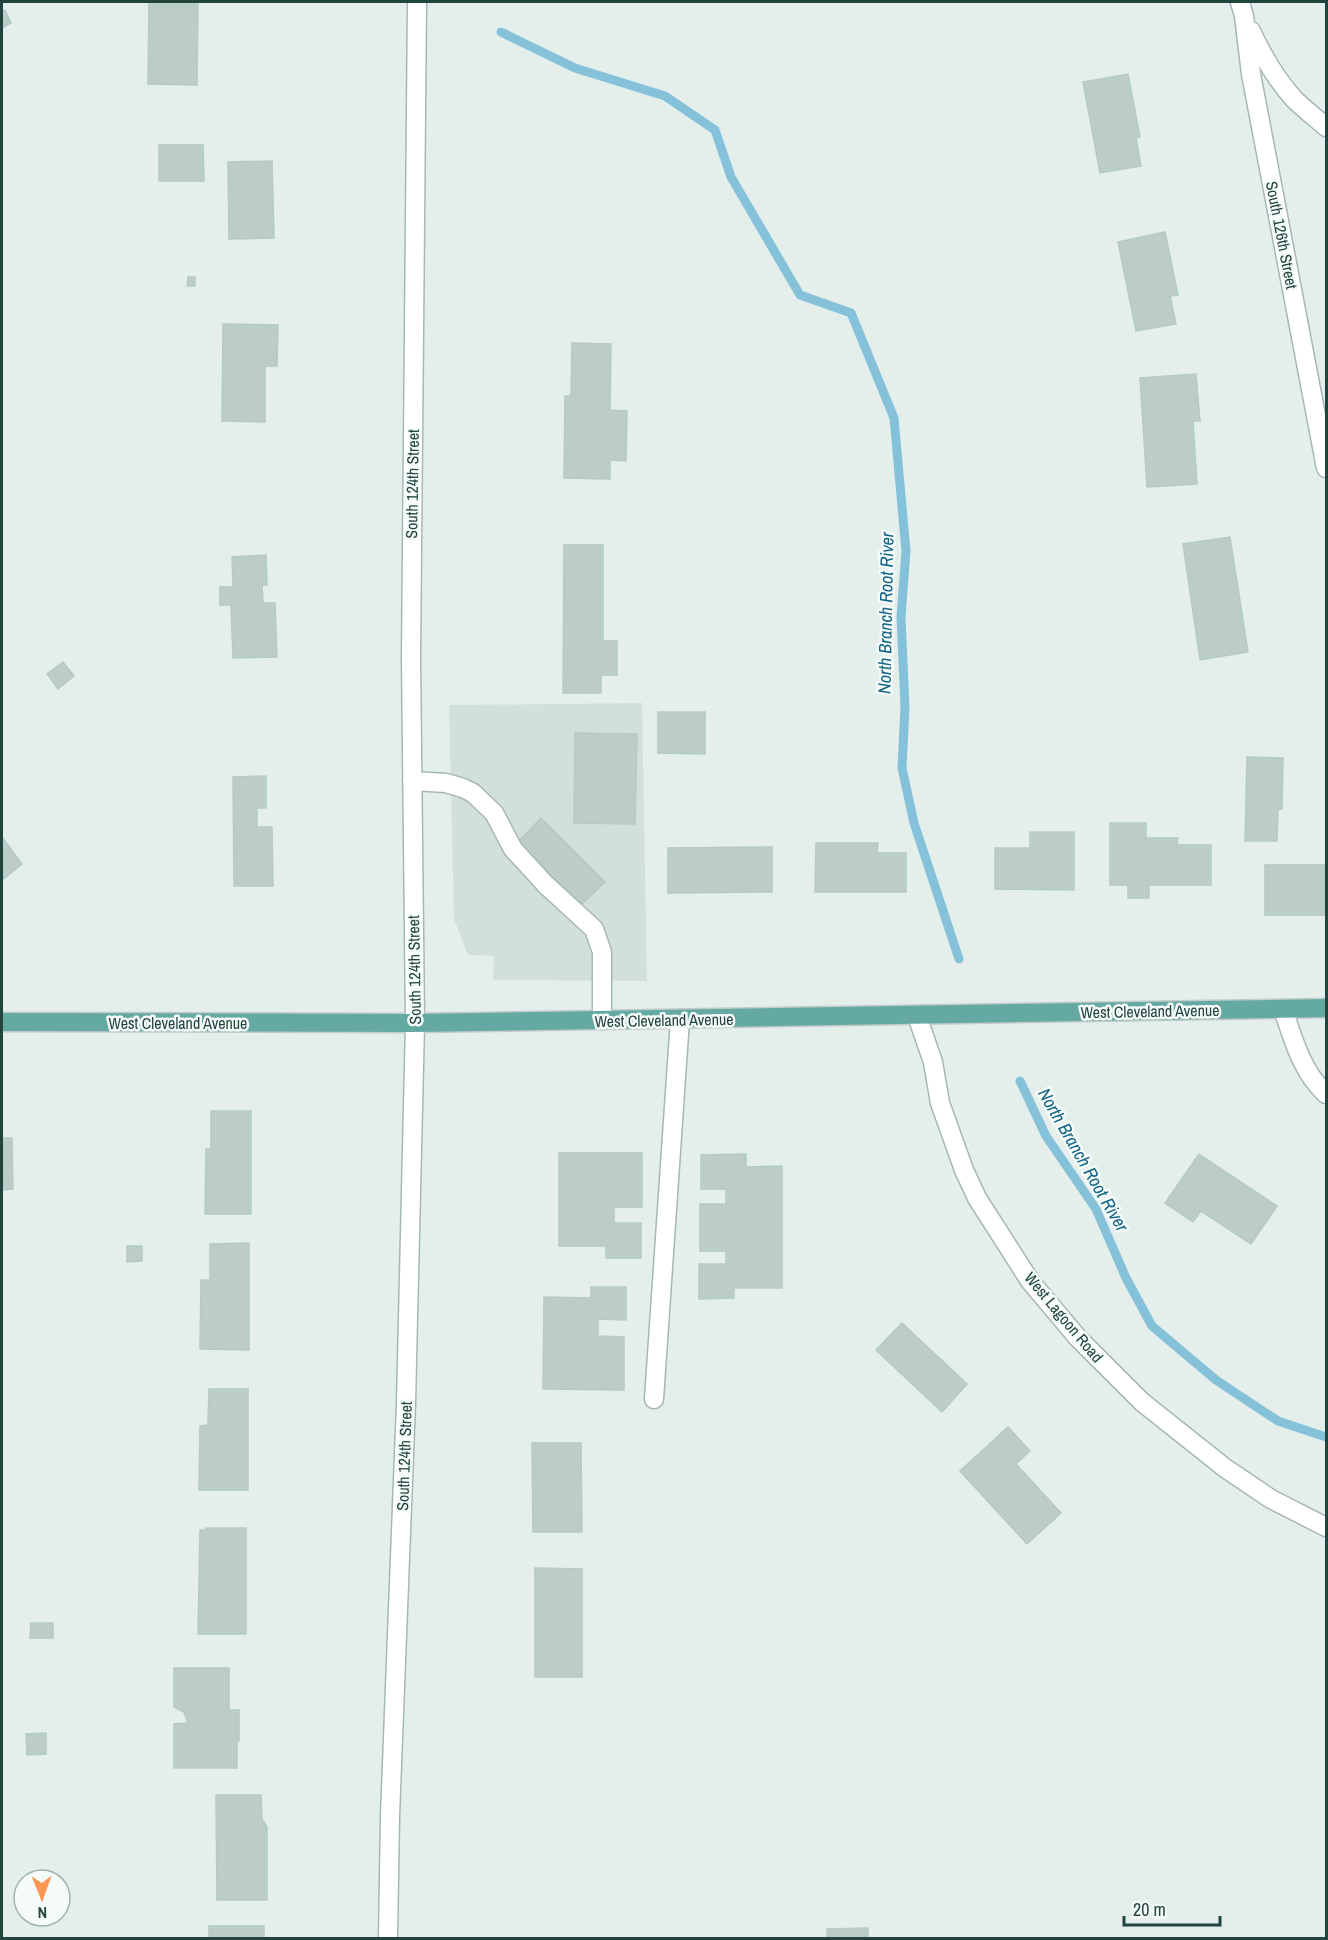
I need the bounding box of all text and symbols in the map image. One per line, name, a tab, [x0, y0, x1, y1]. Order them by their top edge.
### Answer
street label: South 126th Street	[1261, 179, 1303, 291]
street label: South 124th Street	[400, 429, 424, 539]
water label: North Branch Root River	[872, 531, 899, 694]
street label: South 124th Street	[402, 915, 426, 1025]
street label: West Cleveland Avenue	[1080, 999, 1220, 1023]
street label: West Cleveland Avenue	[594, 1008, 734, 1032]
street label: West Cleveland Avenue	[109, 1012, 247, 1034]
water label: North Branch Root River	[1032, 1084, 1135, 1237]
street label: West Lagoon Road	[1020, 1267, 1108, 1367]
street label: South 124th Street	[391, 1401, 417, 1511]
north arrow	[12, 1868, 72, 1928]
scale bar	[1124, 1889, 1220, 1927]
text: 20 m	[1133, 1897, 1166, 1922]
text: N	[37, 1902, 47, 1924]

